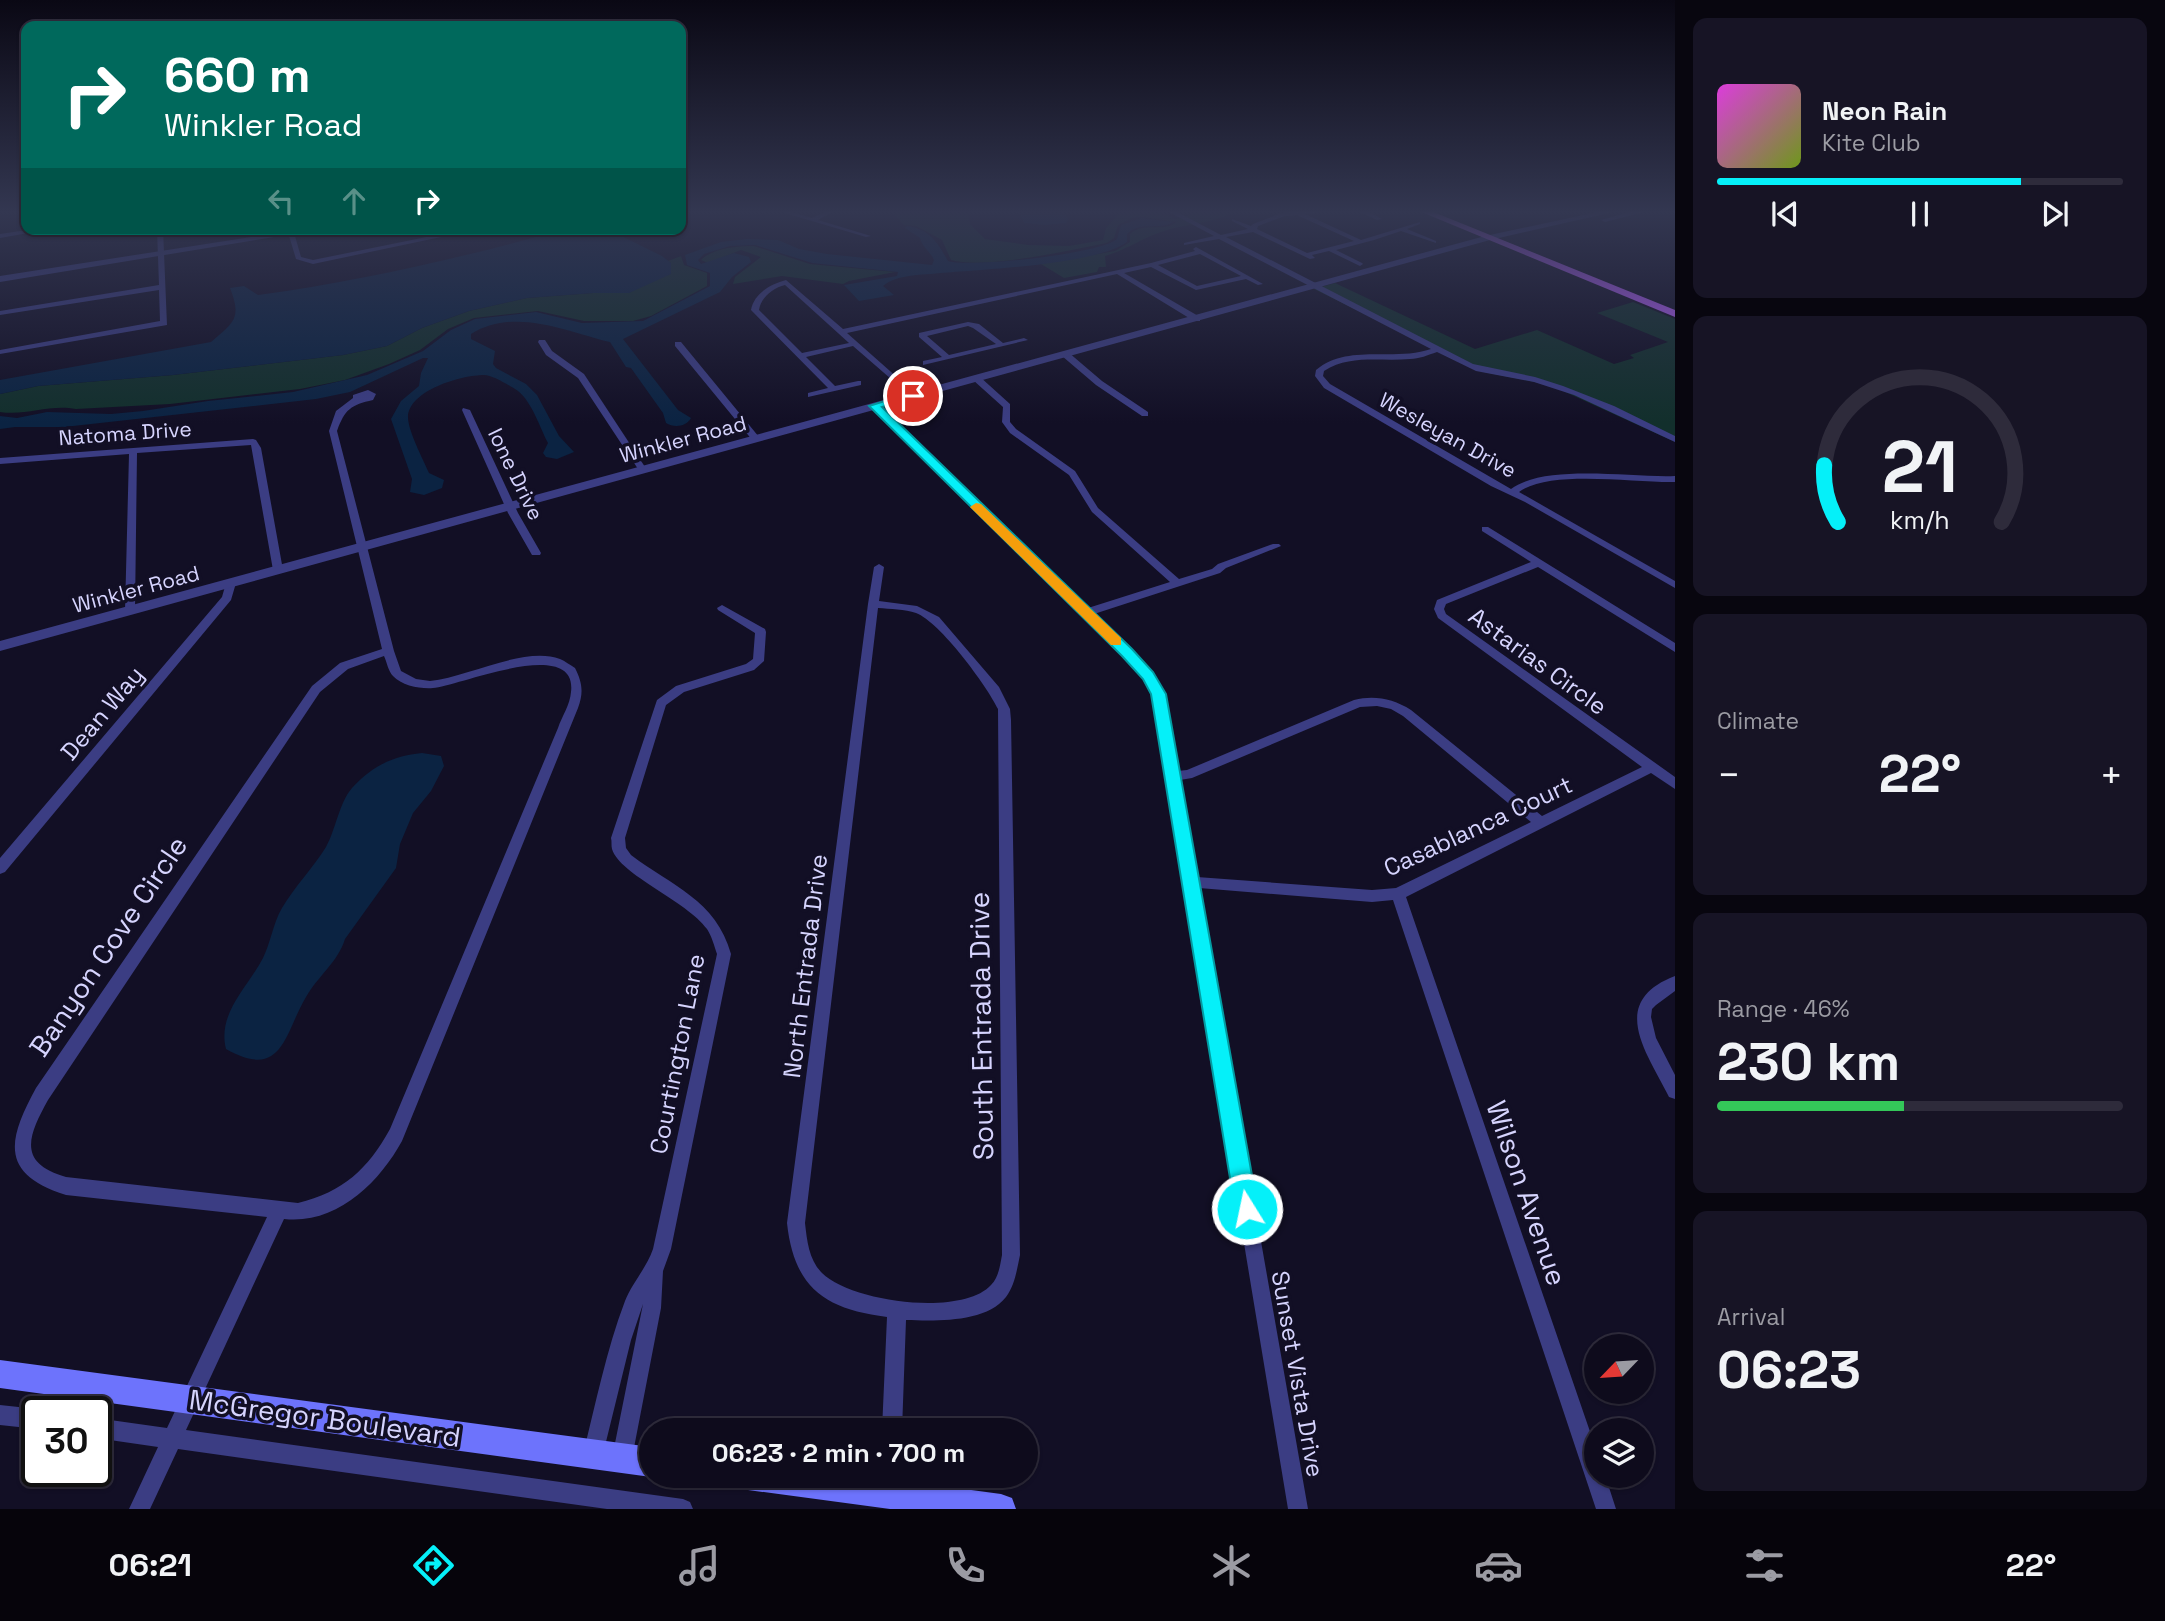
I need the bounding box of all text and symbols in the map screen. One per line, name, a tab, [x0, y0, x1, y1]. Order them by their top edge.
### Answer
text: 660 m	[164, 44, 311, 106]
icon: right	[49, 49, 140, 140]
text: Neon Rain	[1822, 94, 1947, 128]
text: Winkler Road	[164, 105, 362, 145]
text: Kite Club	[1822, 128, 1921, 158]
icon: left	[262, 182, 300, 220]
icon: ahead	[335, 182, 373, 220]
icon: right	[408, 182, 446, 220]
icon: previous	[1766, 195, 1804, 233]
icon: pause	[1901, 195, 1939, 233]
icon: next	[2036, 195, 2074, 233]
pin	[883, 366, 943, 426]
icon: arrive	[894, 377, 932, 415]
street label: Wesleyan Drive	[1375, 386, 1521, 484]
street label: Winkler Road	[617, 409, 749, 469]
street label: Natoma Drive	[57, 415, 193, 451]
text: 21	[1882, 421, 1958, 514]
street label: Ione Drive	[482, 424, 550, 524]
text: km/h	[1890, 504, 1950, 536]
street label: Winkler Road	[70, 559, 202, 619]
street label: Astarias Circle	[1463, 600, 1613, 722]
street label: Dean Way	[54, 660, 150, 766]
text: Climate	[1717, 706, 1799, 736]
text: 22°	[1879, 741, 1961, 807]
text: −	[1717, 751, 1741, 799]
text: +	[2099, 751, 2123, 799]
street label: Casablanca Court	[1379, 769, 1577, 883]
street label: Banyon Cove Circle	[21, 829, 195, 1063]
street label: North Entrada Drive	[776, 852, 834, 1080]
street label: South Entrada Drive	[961, 891, 1001, 1161]
street label: Courtington Lane	[642, 951, 712, 1157]
text: Range · 46%	[1717, 994, 1850, 1024]
text: 230 km	[1717, 1029, 1900, 1095]
street label: Wilson Avenue	[1479, 1096, 1575, 1290]
position arrow	[1210, 1172, 1284, 1246]
street label: Sunset Vista Drive	[1265, 1268, 1331, 1480]
text: Arrival	[1717, 1302, 1785, 1332]
north arrow	[1584, 1334, 1654, 1404]
map controls	[1584, 1334, 1654, 1488]
text: 06:23	[1717, 1337, 1861, 1403]
street label: McGregor Boulevard	[187, 1381, 463, 1455]
speed limit sign: 30	[21, 1396, 112, 1487]
button: layers	[1584, 1418, 1654, 1488]
text: 06:23 · 2 min · 700 m	[712, 1436, 965, 1470]
icon: directions	[409, 1541, 458, 1590]
icon: music	[675, 1541, 724, 1590]
icon: phone	[941, 1541, 990, 1590]
icon: climate	[1207, 1541, 1256, 1590]
icon: car	[1474, 1541, 1523, 1590]
icon: filters	[1740, 1541, 1789, 1590]
text: 06:21	[109, 1545, 192, 1585]
text: 22°	[2006, 1545, 2056, 1585]

